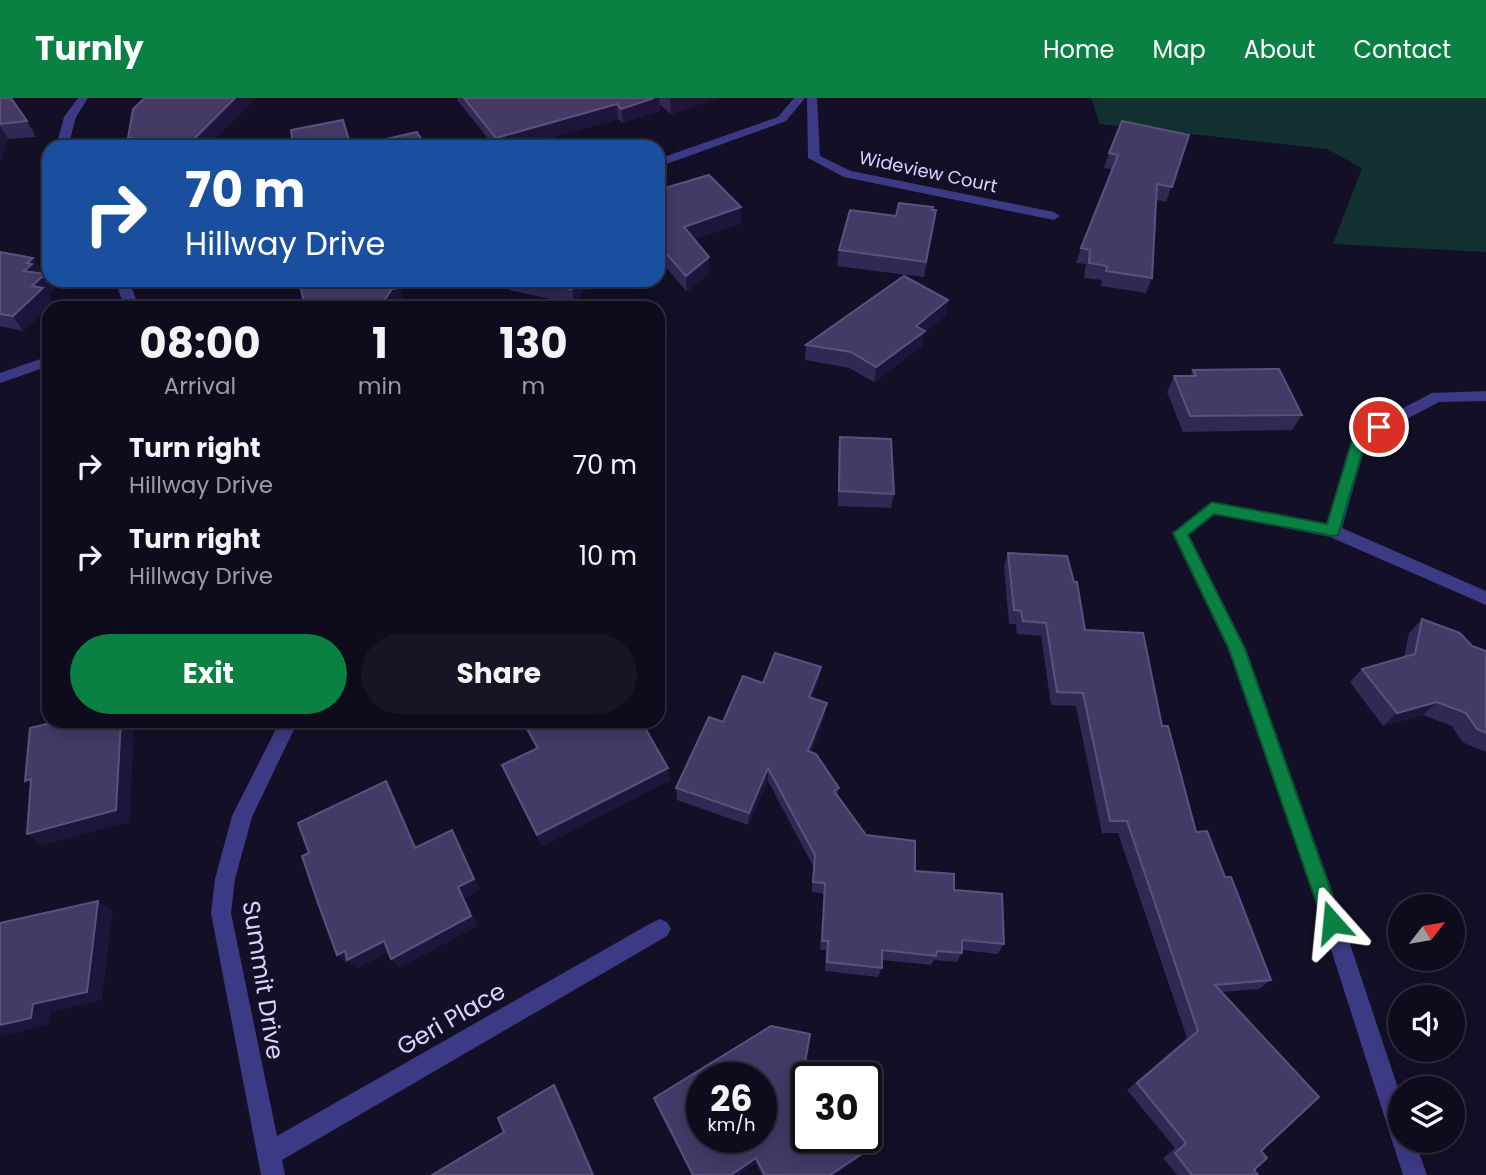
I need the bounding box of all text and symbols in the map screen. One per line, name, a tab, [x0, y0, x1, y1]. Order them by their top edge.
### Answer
text: Turnly	[35, 25, 144, 72]
text: Home	[1043, 33, 1115, 66]
text: Map	[1153, 33, 1206, 66]
text: About	[1244, 33, 1315, 66]
text: Contact	[1353, 33, 1451, 66]
street label: Wideview Court	[857, 145, 1000, 198]
text: 70 m	[185, 156, 305, 224]
icon: right	[70, 168, 161, 259]
text: Hillway Drive	[185, 221, 385, 266]
text: 08:00	[139, 314, 261, 373]
text: 1	[372, 314, 388, 373]
text: 130	[499, 314, 568, 373]
text: Arrival	[164, 370, 236, 402]
text: min	[358, 370, 402, 402]
text: m	[522, 370, 545, 402]
pin	[1349, 397, 1409, 457]
icon: arrive	[1360, 408, 1398, 446]
text: Turn right	[129, 430, 261, 466]
icon: right	[70, 447, 108, 485]
text: 70 m	[573, 447, 637, 483]
text: Hillway Drive	[129, 469, 273, 501]
text: Turn right	[129, 521, 261, 557]
icon: right	[70, 538, 108, 576]
text: 10 m	[579, 538, 637, 574]
text: Hillway Drive	[129, 560, 273, 592]
button: Exit	[70, 634, 347, 714]
button: Share	[361, 634, 637, 714]
position arrow	[1295, 885, 1369, 959]
north arrow	[1388, 894, 1465, 971]
map controls	[1388, 894, 1465, 1153]
street label: Summit Drive	[235, 898, 292, 1062]
street label: Geri Place	[390, 974, 511, 1063]
button: sound	[1388, 985, 1465, 1062]
speed limit sign: 30	[791, 1062, 882, 1153]
text: 26	[710, 1074, 753, 1123]
button: layers	[1388, 1076, 1465, 1153]
text: km/h	[708, 1112, 755, 1137]

